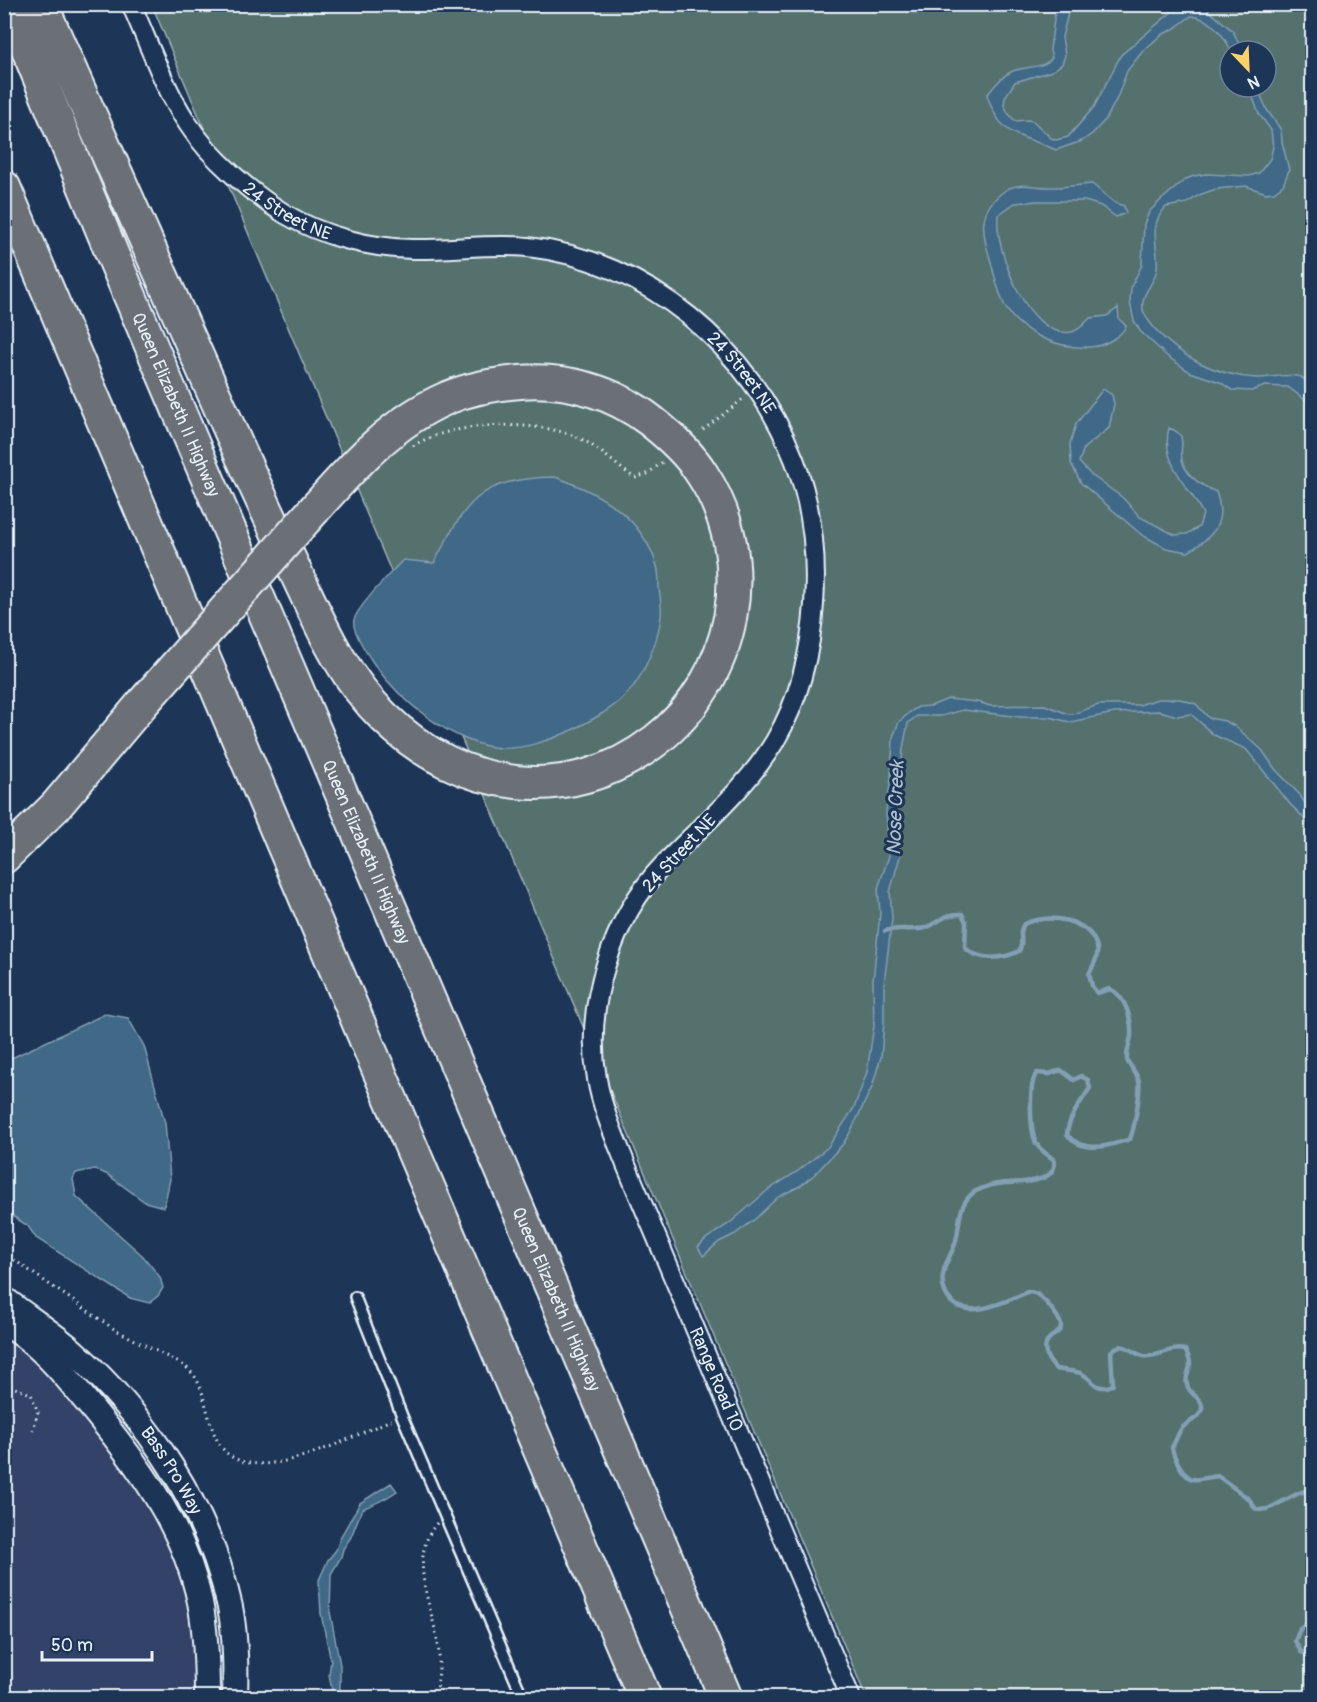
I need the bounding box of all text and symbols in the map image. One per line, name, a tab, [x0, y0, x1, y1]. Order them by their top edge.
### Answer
north arrow	[1218, 39, 1278, 99]
text: N	[1244, 71, 1262, 93]
street label: 24 Street NE	[238, 177, 334, 246]
street label: Queen Elizabeth II Highway	[126, 309, 225, 501]
street label: 24 Street NE	[702, 327, 781, 418]
street label: Queen Elizabeth II Highway	[316, 756, 415, 948]
water label: Nose Creek	[881, 759, 910, 856]
street label: 24 Street NE	[637, 809, 721, 897]
street label: Queen Elizabeth II Highway	[507, 1204, 605, 1395]
street label: Range Road 10	[684, 1324, 748, 1435]
street label: Bass Pro Way	[135, 1422, 207, 1519]
scale bar	[42, 1624, 152, 1662]
text: 50 m	[51, 1634, 93, 1657]

